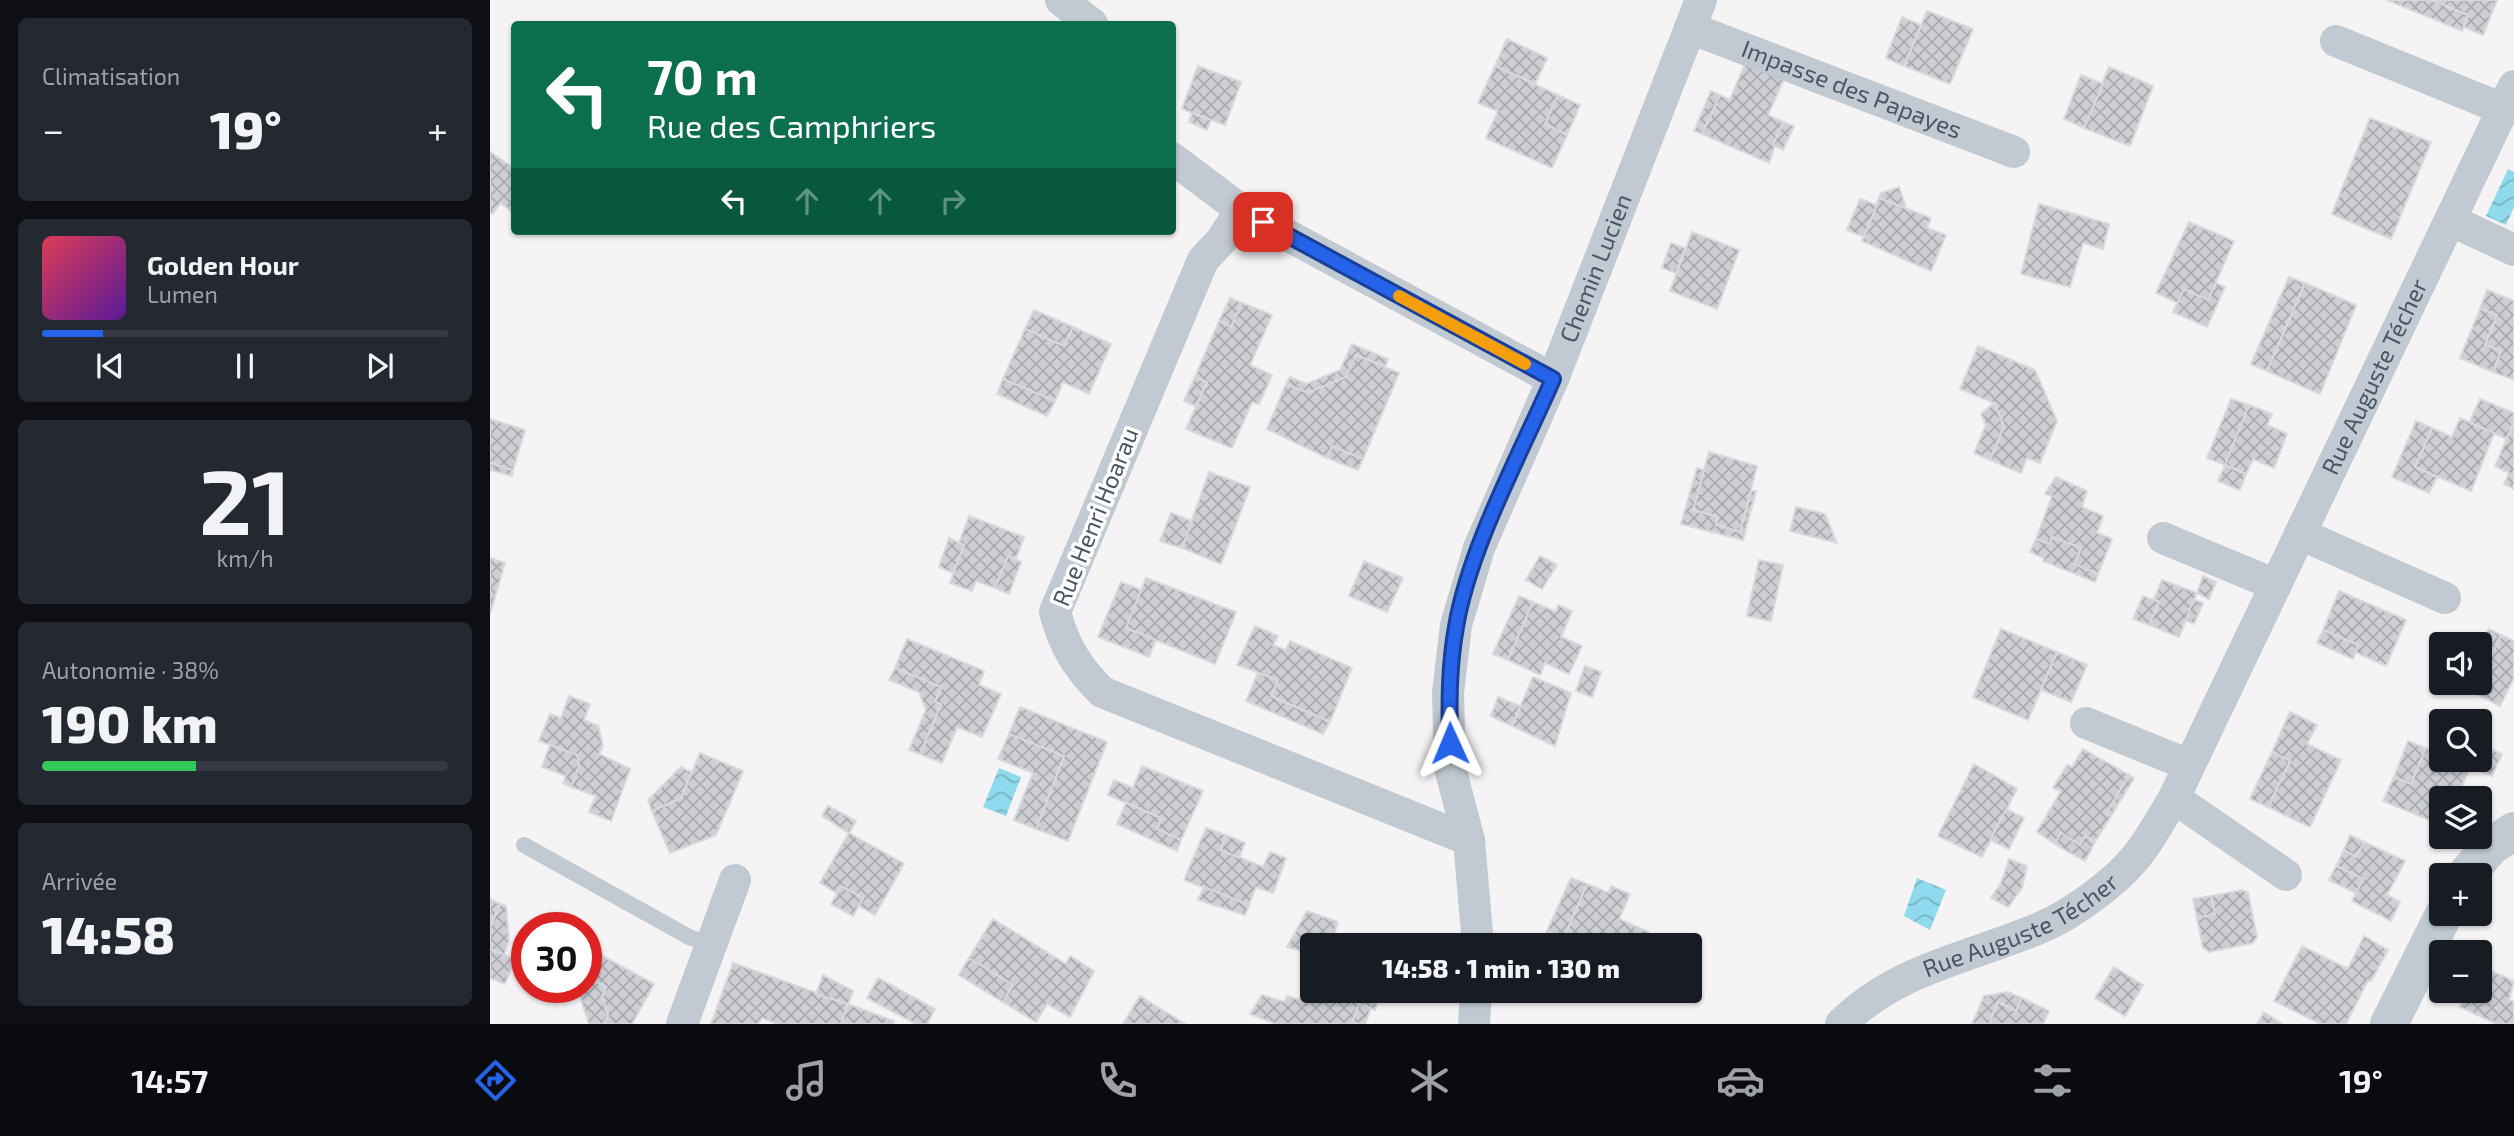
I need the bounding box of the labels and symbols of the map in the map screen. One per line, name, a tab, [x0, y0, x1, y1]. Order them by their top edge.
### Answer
street label: Impasse des Papayes	[1738, 33, 1966, 144]
street label: Chemin Lucien	[1553, 189, 1637, 346]
pin	[1233, 192, 1293, 252]
street label: Rue Auguste Técher	[2315, 273, 2433, 479]
street label: Rue Henri Hoarau	[1046, 423, 1144, 610]
position arrow	[1413, 706, 1487, 780]
street label: Rue Auguste Técher	[1918, 866, 2124, 983]
speed limit sign: 30	[511, 912, 602, 1003]

